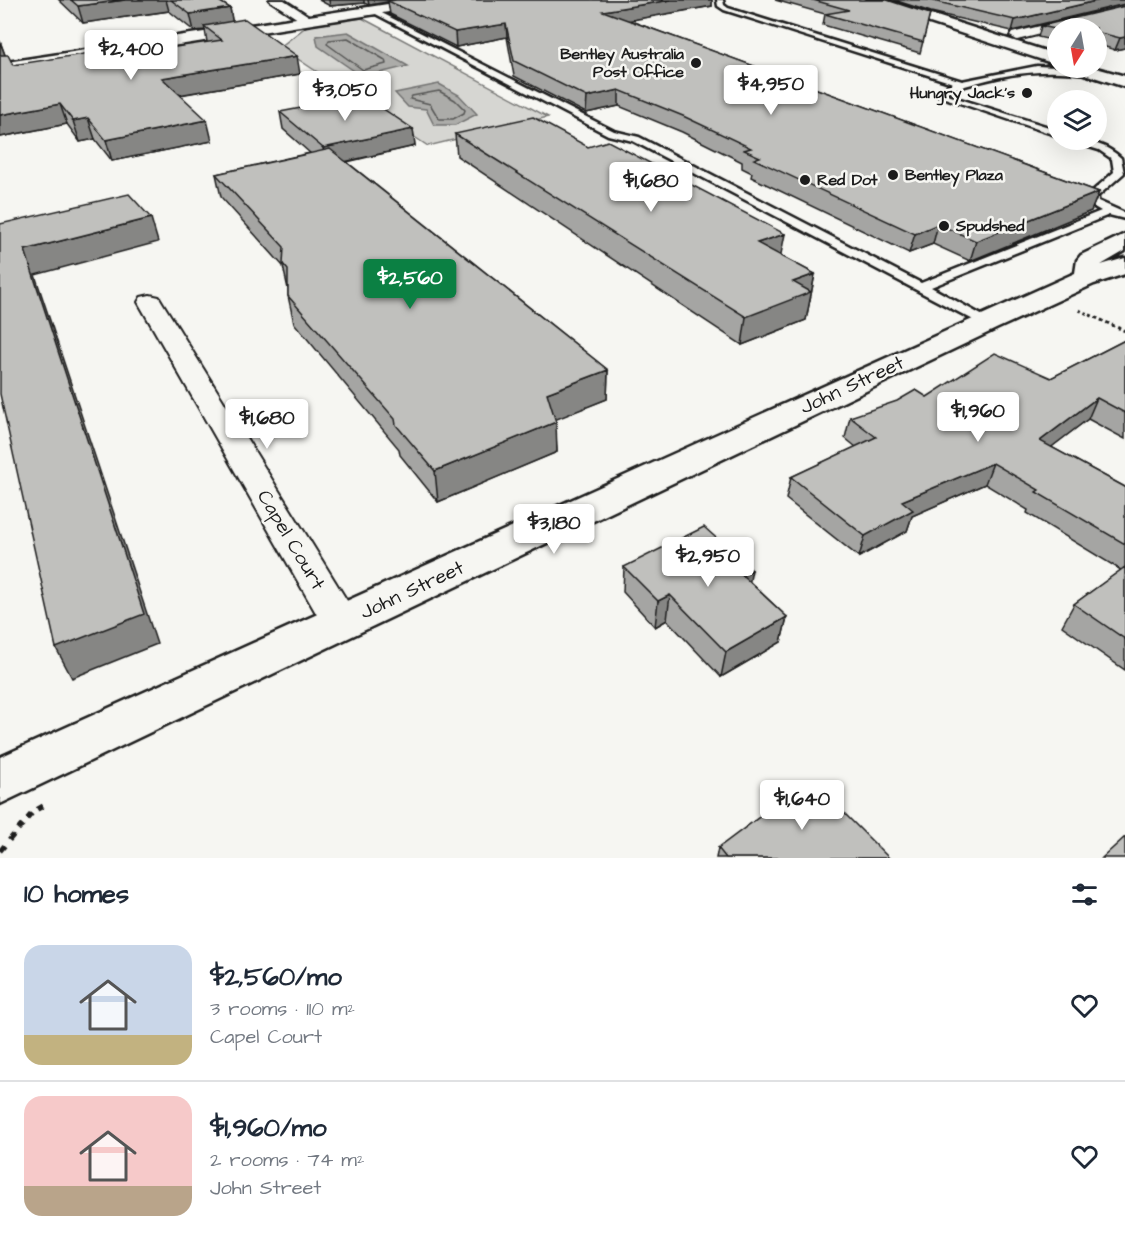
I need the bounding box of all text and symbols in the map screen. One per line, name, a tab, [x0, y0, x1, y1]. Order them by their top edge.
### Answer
north arrow	[1047, 18, 1107, 78]
map controls	[1047, 18, 1107, 150]
pin: $2,400	[82, 30, 180, 81]
text: $2,400	[99, 35, 163, 63]
place label: Bentley Australia Post Office	[560, 43, 685, 83]
marker: Bentley Australia Post Office	[689, 56, 703, 70]
pin: $4,950	[722, 65, 820, 116]
text: $4,950	[738, 70, 804, 98]
pin: $3,050	[296, 71, 394, 122]
text: $3,050	[313, 76, 377, 104]
place label: Hungry Jack's	[910, 82, 1015, 106]
marker: Hungry Jack's	[1020, 86, 1034, 100]
button: layers	[1047, 90, 1107, 150]
pin: $1,680	[602, 162, 700, 213]
place label: Bentley Plaza	[905, 164, 1004, 187]
text: $1,680	[623, 167, 679, 195]
marker: Bentley Plaza	[886, 168, 900, 182]
place label: Red Dot	[817, 169, 878, 191]
marker: Red Dot	[798, 173, 812, 187]
place label: Spudshed	[955, 215, 1025, 237]
marker: Spudshed	[937, 219, 951, 233]
pin: $2,560	[361, 259, 459, 310]
text: $2,560	[377, 264, 443, 292]
street label: John Street	[796, 349, 908, 421]
pin: $1,960	[929, 392, 1027, 443]
text: $1,960	[951, 397, 1005, 425]
pin: $1,680	[218, 399, 316, 450]
text: $1,680	[239, 404, 295, 432]
street label: Capel Court	[250, 485, 332, 595]
pin: $3,180	[505, 504, 603, 555]
text: $3,180	[527, 509, 581, 537]
pin: $2,950	[659, 537, 757, 588]
text: $2,950	[676, 542, 740, 570]
street label: John Street	[356, 554, 468, 626]
pin: $1,640	[753, 780, 851, 831]
text: $1,640	[774, 785, 830, 813]
text: 10 homes	[24, 876, 129, 912]
icon: filters	[1068, 878, 1101, 911]
text: $2,560/mo	[210, 959, 342, 995]
icon: home	[72, 969, 144, 1041]
icon: heart	[1068, 989, 1101, 1022]
text: 3 rooms · 110 m²	[210, 995, 355, 1023]
text: Capel Court	[210, 1023, 322, 1051]
text: $1,960/mo	[210, 1110, 327, 1146]
icon: home	[72, 1120, 144, 1192]
icon: heart	[1068, 1140, 1101, 1173]
text: 2 rooms · 74 m²	[210, 1146, 364, 1174]
text: John Street	[210, 1174, 321, 1202]

